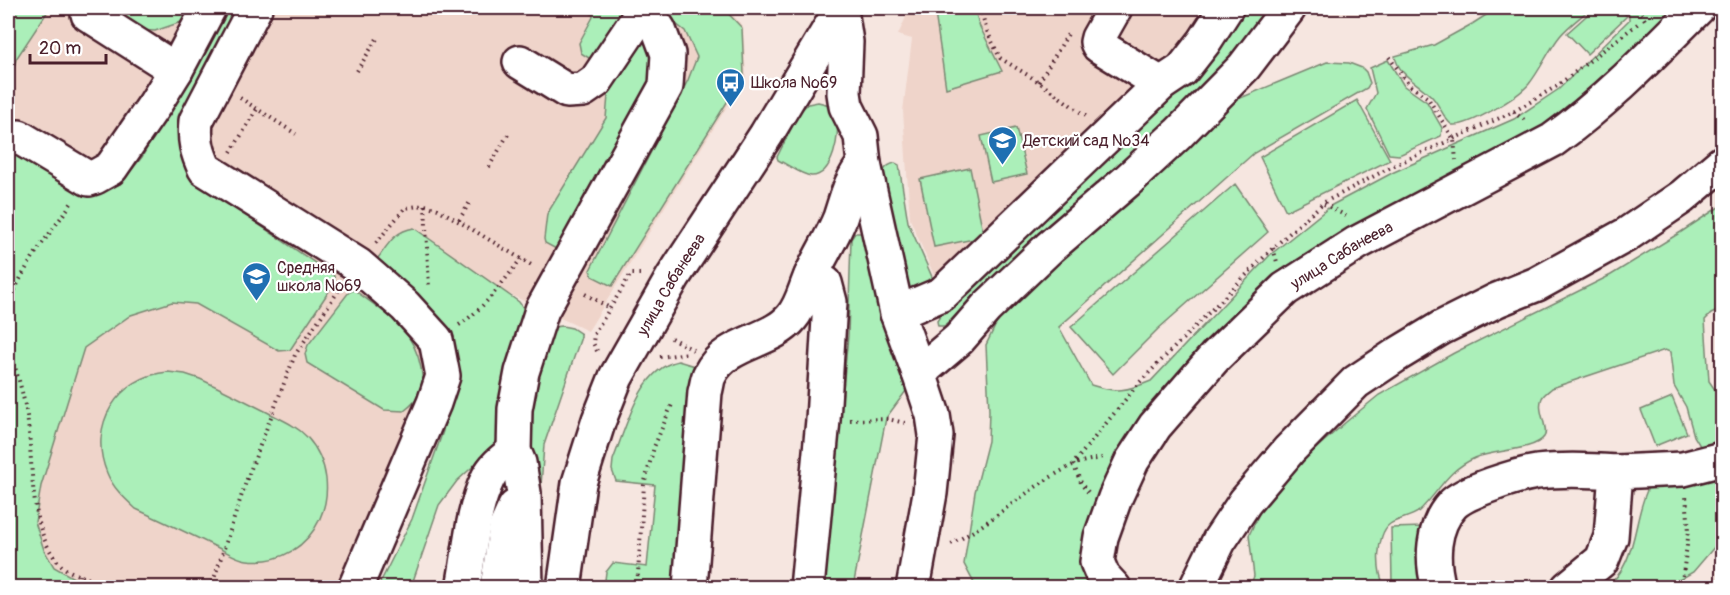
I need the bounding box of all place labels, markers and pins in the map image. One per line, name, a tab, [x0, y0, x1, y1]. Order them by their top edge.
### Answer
bus stop icon: Школа №69	[714, 66, 746, 108]
place label: Школа №69	[751, 73, 837, 93]
school or university icon: Детский сад №34	[986, 124, 1018, 166]
place label: Детский сад №34	[1022, 131, 1149, 151]
place label: Средняя школа №69	[277, 258, 361, 296]
school or university icon: Средняя школа №69	[240, 260, 272, 302]

